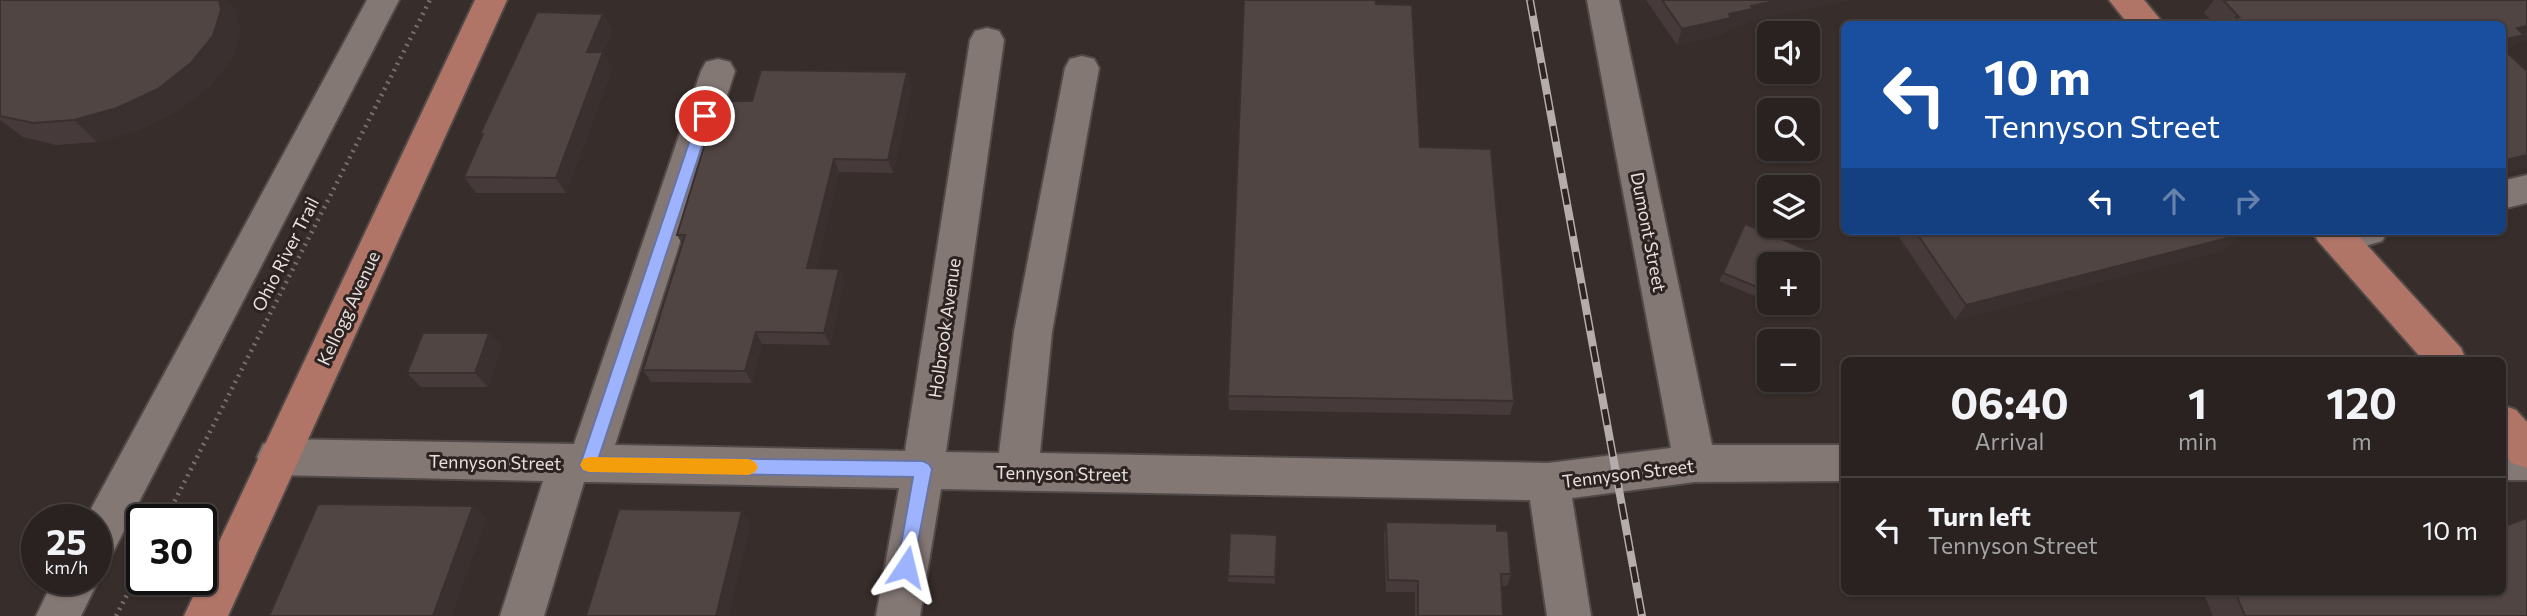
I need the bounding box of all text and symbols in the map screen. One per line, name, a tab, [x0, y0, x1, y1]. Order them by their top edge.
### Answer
map controls	[1757, 21, 1820, 392]
button: sound	[1757, 21, 1820, 84]
text: 10 m	[1984, 45, 2091, 105]
icon: left	[1869, 49, 1960, 140]
pin	[675, 86, 735, 146]
icon: arrive	[686, 97, 724, 135]
button: search	[1757, 98, 1820, 161]
text: Tennyson Street	[1984, 105, 2220, 145]
street label: Dumont Street	[1627, 170, 1671, 294]
button: layers	[1757, 175, 1820, 238]
icon: left	[2082, 182, 2120, 220]
icon: ahead	[2155, 182, 2193, 220]
icon: right	[2228, 182, 2266, 220]
street label: Ohio River Trail	[247, 193, 323, 315]
street label: Kellogg Avenue	[312, 247, 384, 369]
button: +	[1757, 252, 1820, 315]
street label: Holbrook Avenue	[923, 257, 965, 399]
button: −	[1757, 329, 1820, 392]
text: 06:40	[1950, 376, 2069, 428]
text: 1	[2188, 376, 2207, 428]
text: 120	[2326, 376, 2397, 428]
text: Arrival	[1975, 427, 2044, 455]
text: min	[2178, 427, 2217, 455]
text: m	[2351, 427, 2372, 455]
street label: Tennyson Street	[428, 450, 562, 474]
street label: Tennyson Street	[1561, 454, 1695, 492]
street label: Tennyson Street	[995, 461, 1129, 485]
text: Turn left	[1928, 500, 2031, 531]
speed limit sign: 30	[126, 504, 217, 595]
icon: left	[1869, 511, 1907, 549]
text: 10 m	[2422, 514, 2478, 545]
text: 25	[46, 519, 87, 562]
position arrow	[869, 530, 943, 604]
text: Tennyson Street	[1928, 531, 2098, 559]
text: km/h	[45, 556, 88, 578]

